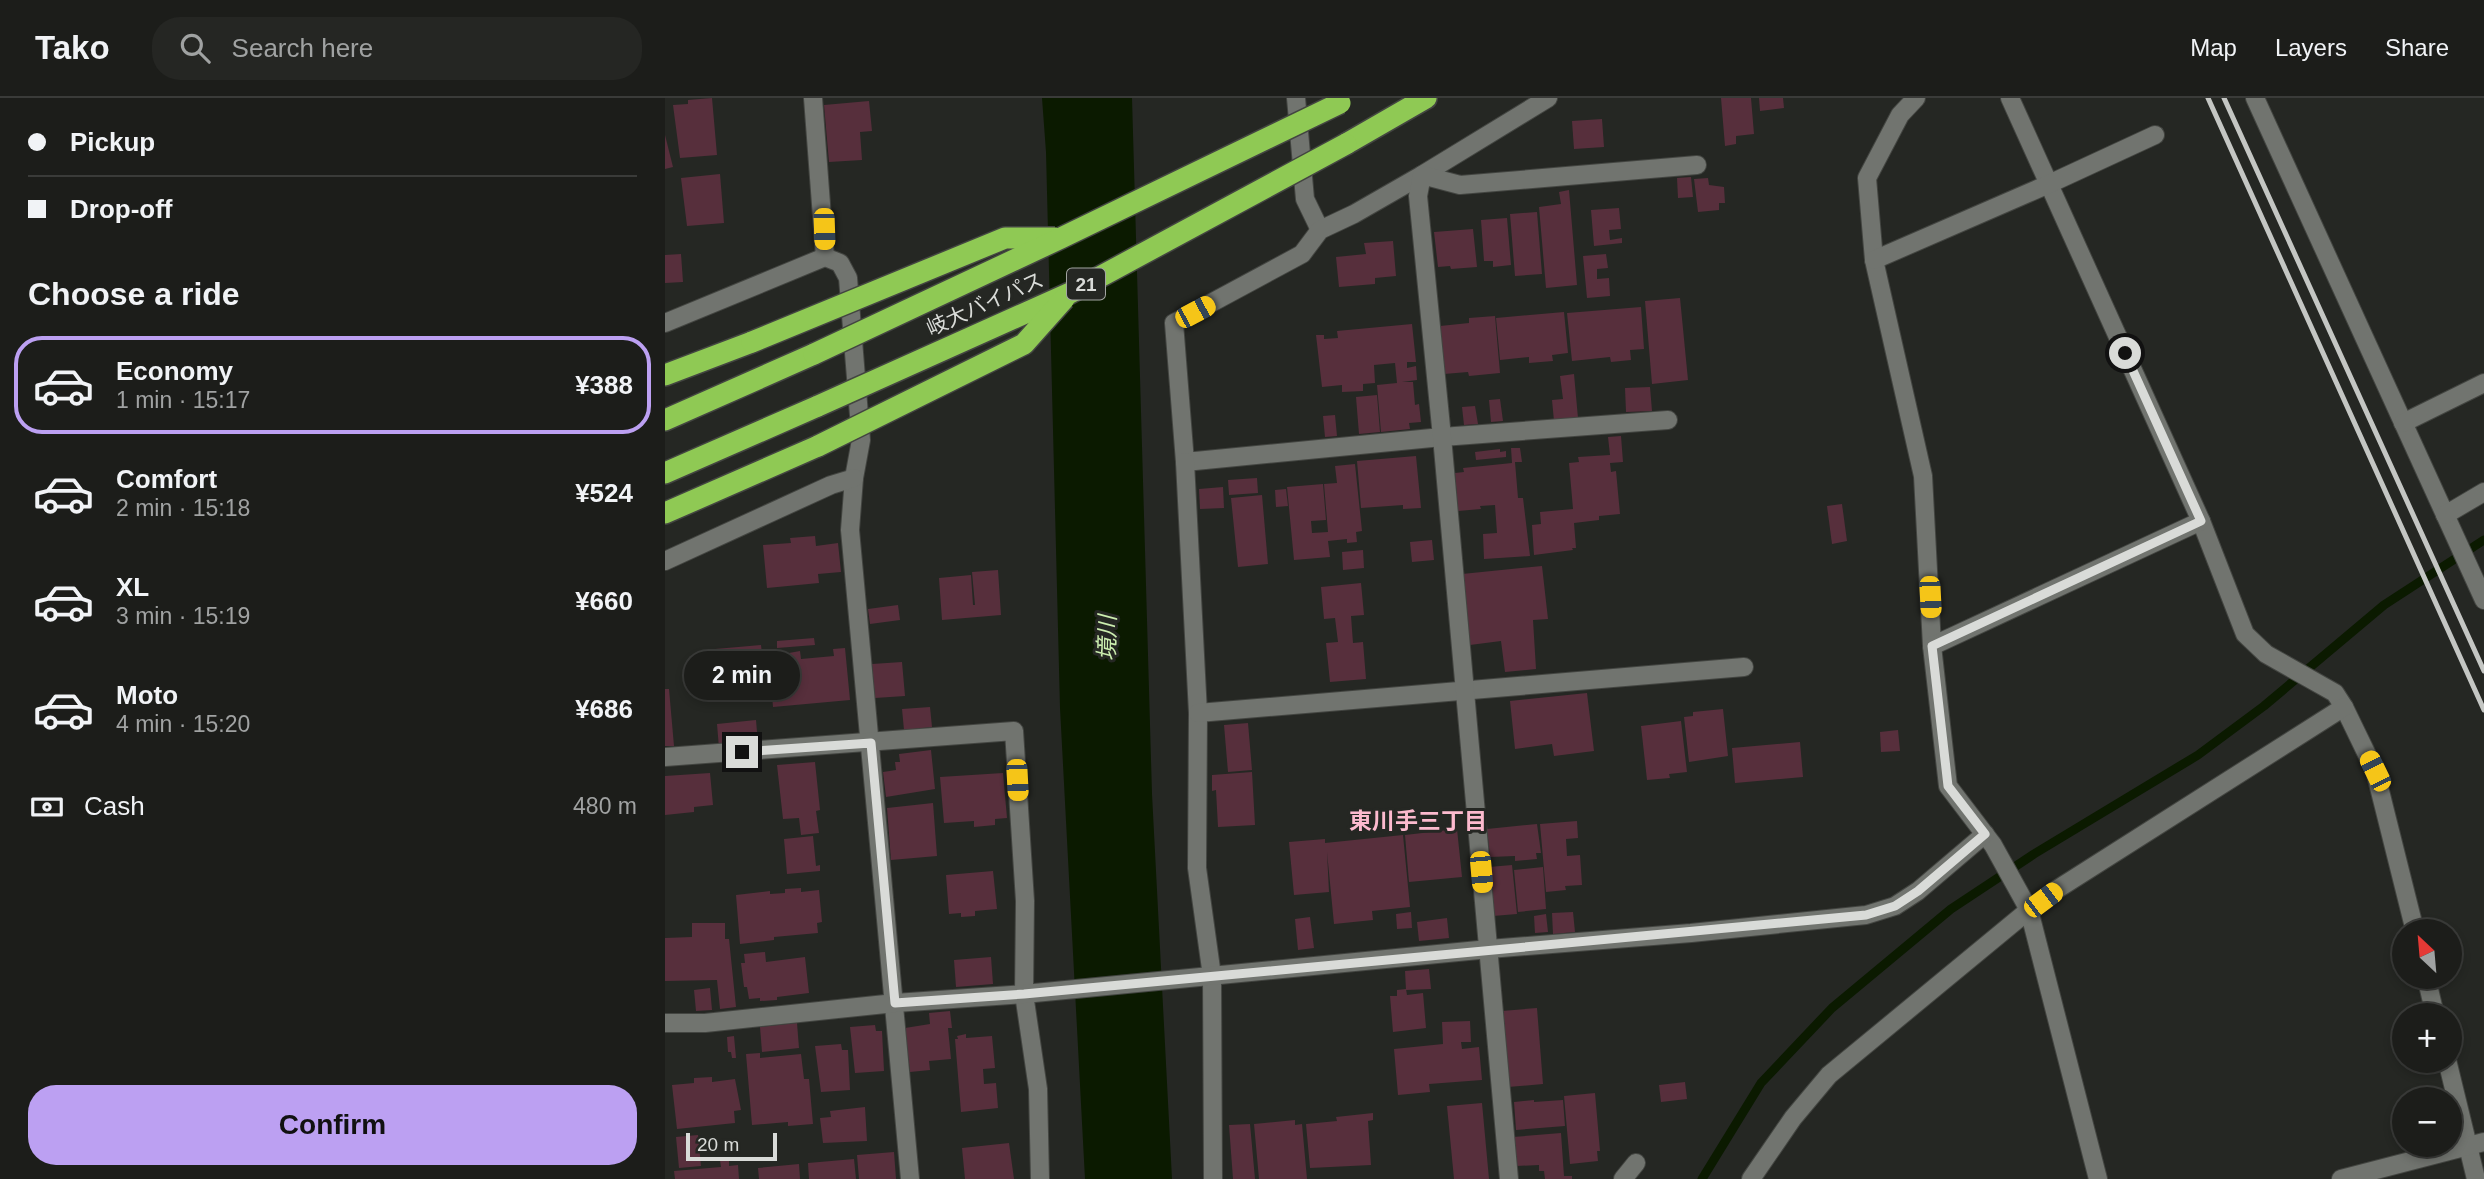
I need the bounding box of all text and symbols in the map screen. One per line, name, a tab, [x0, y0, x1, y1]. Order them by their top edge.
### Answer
search box	[152, 17, 642, 80]
text: Tako	[35, 29, 110, 66]
icon: search	[176, 29, 214, 67]
text: Search here	[232, 33, 373, 63]
text: Map	[2190, 34, 2237, 61]
text: Layers	[2275, 34, 2347, 61]
text: Share	[2385, 34, 2449, 61]
text: Pickup	[70, 127, 155, 157]
text: Drop-off	[70, 194, 173, 224]
car	[813, 208, 836, 250]
street label: 岐大バイパス	[923, 267, 1047, 340]
road number: 21	[1067, 268, 1105, 300]
text: Choose a ride	[28, 276, 240, 312]
car	[1172, 293, 1219, 331]
route start	[2109, 337, 2141, 369]
icon: car	[32, 354, 95, 417]
text: Economy	[116, 356, 233, 386]
text: ¥388	[575, 370, 633, 400]
text: 1 min · 15:17	[116, 387, 250, 413]
icon: car	[32, 462, 95, 525]
text: Comfort	[116, 464, 217, 494]
text: ¥524	[575, 478, 633, 508]
text: 2 min · 15:18	[116, 495, 250, 521]
icon: car	[32, 570, 95, 633]
text: XL	[116, 572, 149, 602]
car	[1919, 575, 1942, 619]
text: ¥660	[575, 586, 633, 616]
text: 3 min · 15:19	[116, 603, 250, 629]
water label: 境川	[1094, 612, 1120, 661]
callout: 2 min	[684, 650, 800, 700]
text: 2 min	[712, 662, 772, 688]
icon: car	[32, 678, 95, 741]
text: Moto	[116, 680, 178, 710]
text: ¥686	[575, 694, 633, 724]
text: 4 min · 15:20	[116, 711, 250, 737]
route end	[726, 736, 758, 768]
car	[2357, 748, 2394, 794]
car	[1006, 758, 1029, 802]
icon: cash	[28, 788, 66, 826]
text: Cash	[84, 791, 145, 821]
text: 480 m	[573, 793, 637, 819]
district label: 東川手三丁目	[1349, 808, 1487, 834]
car	[1469, 850, 1494, 894]
car	[2020, 879, 2067, 921]
north arrow	[2392, 919, 2462, 989]
map controls	[2392, 919, 2462, 1157]
button: +	[2392, 1003, 2462, 1073]
button: Confirm	[28, 1085, 637, 1165]
button: −	[2392, 1087, 2462, 1157]
scale bar	[686, 1130, 777, 1162]
text: 20 m	[697, 1134, 739, 1155]

